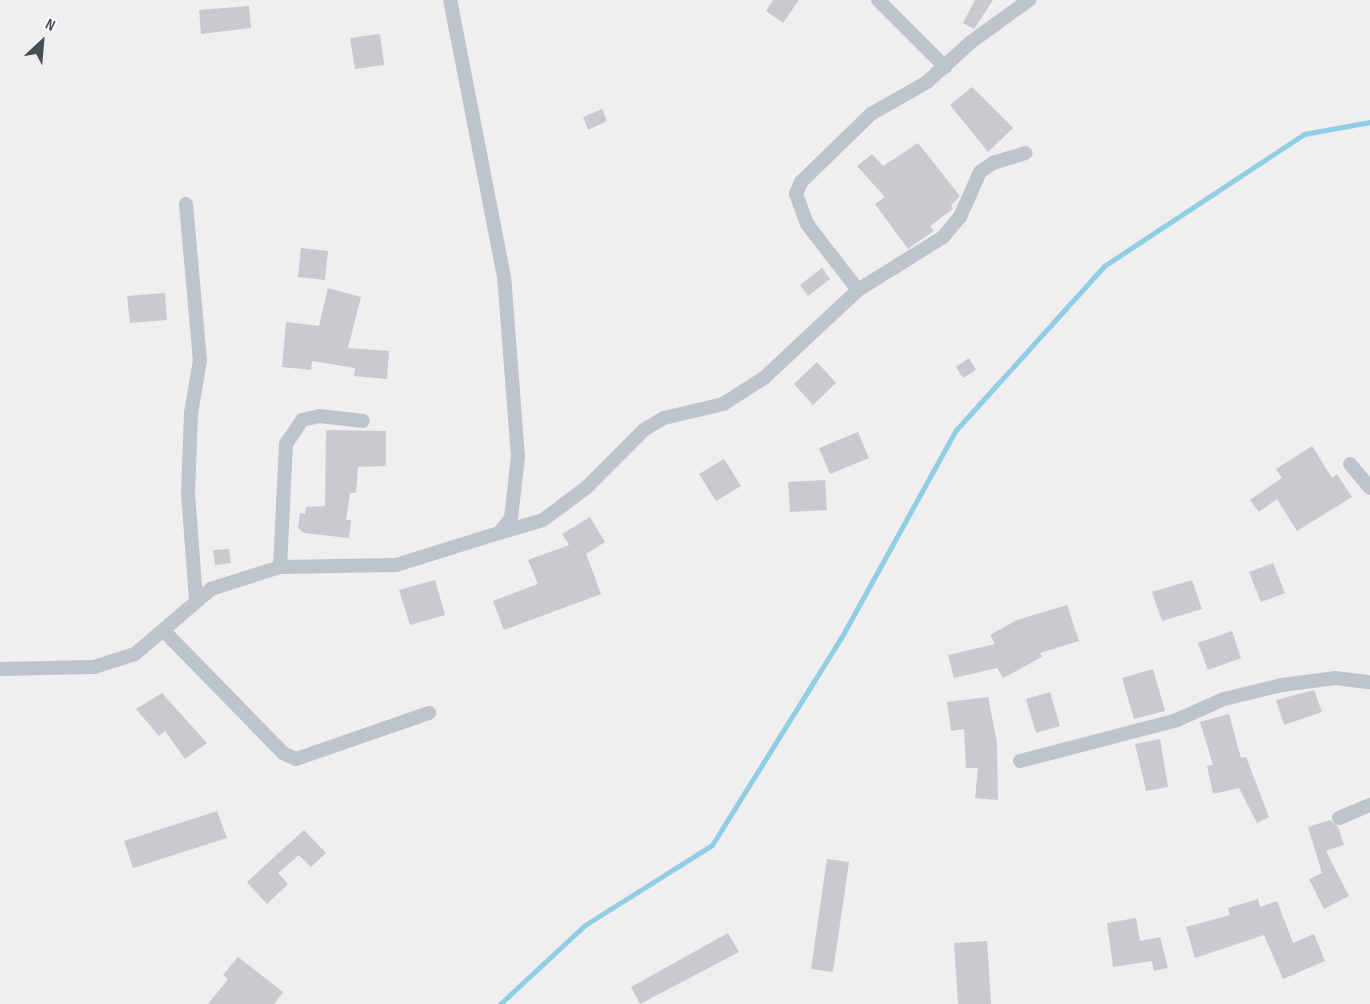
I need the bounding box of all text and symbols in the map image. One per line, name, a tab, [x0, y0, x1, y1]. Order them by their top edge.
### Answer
north arrow	[12, 12, 72, 72]
text: N	[42, 15, 58, 36]

